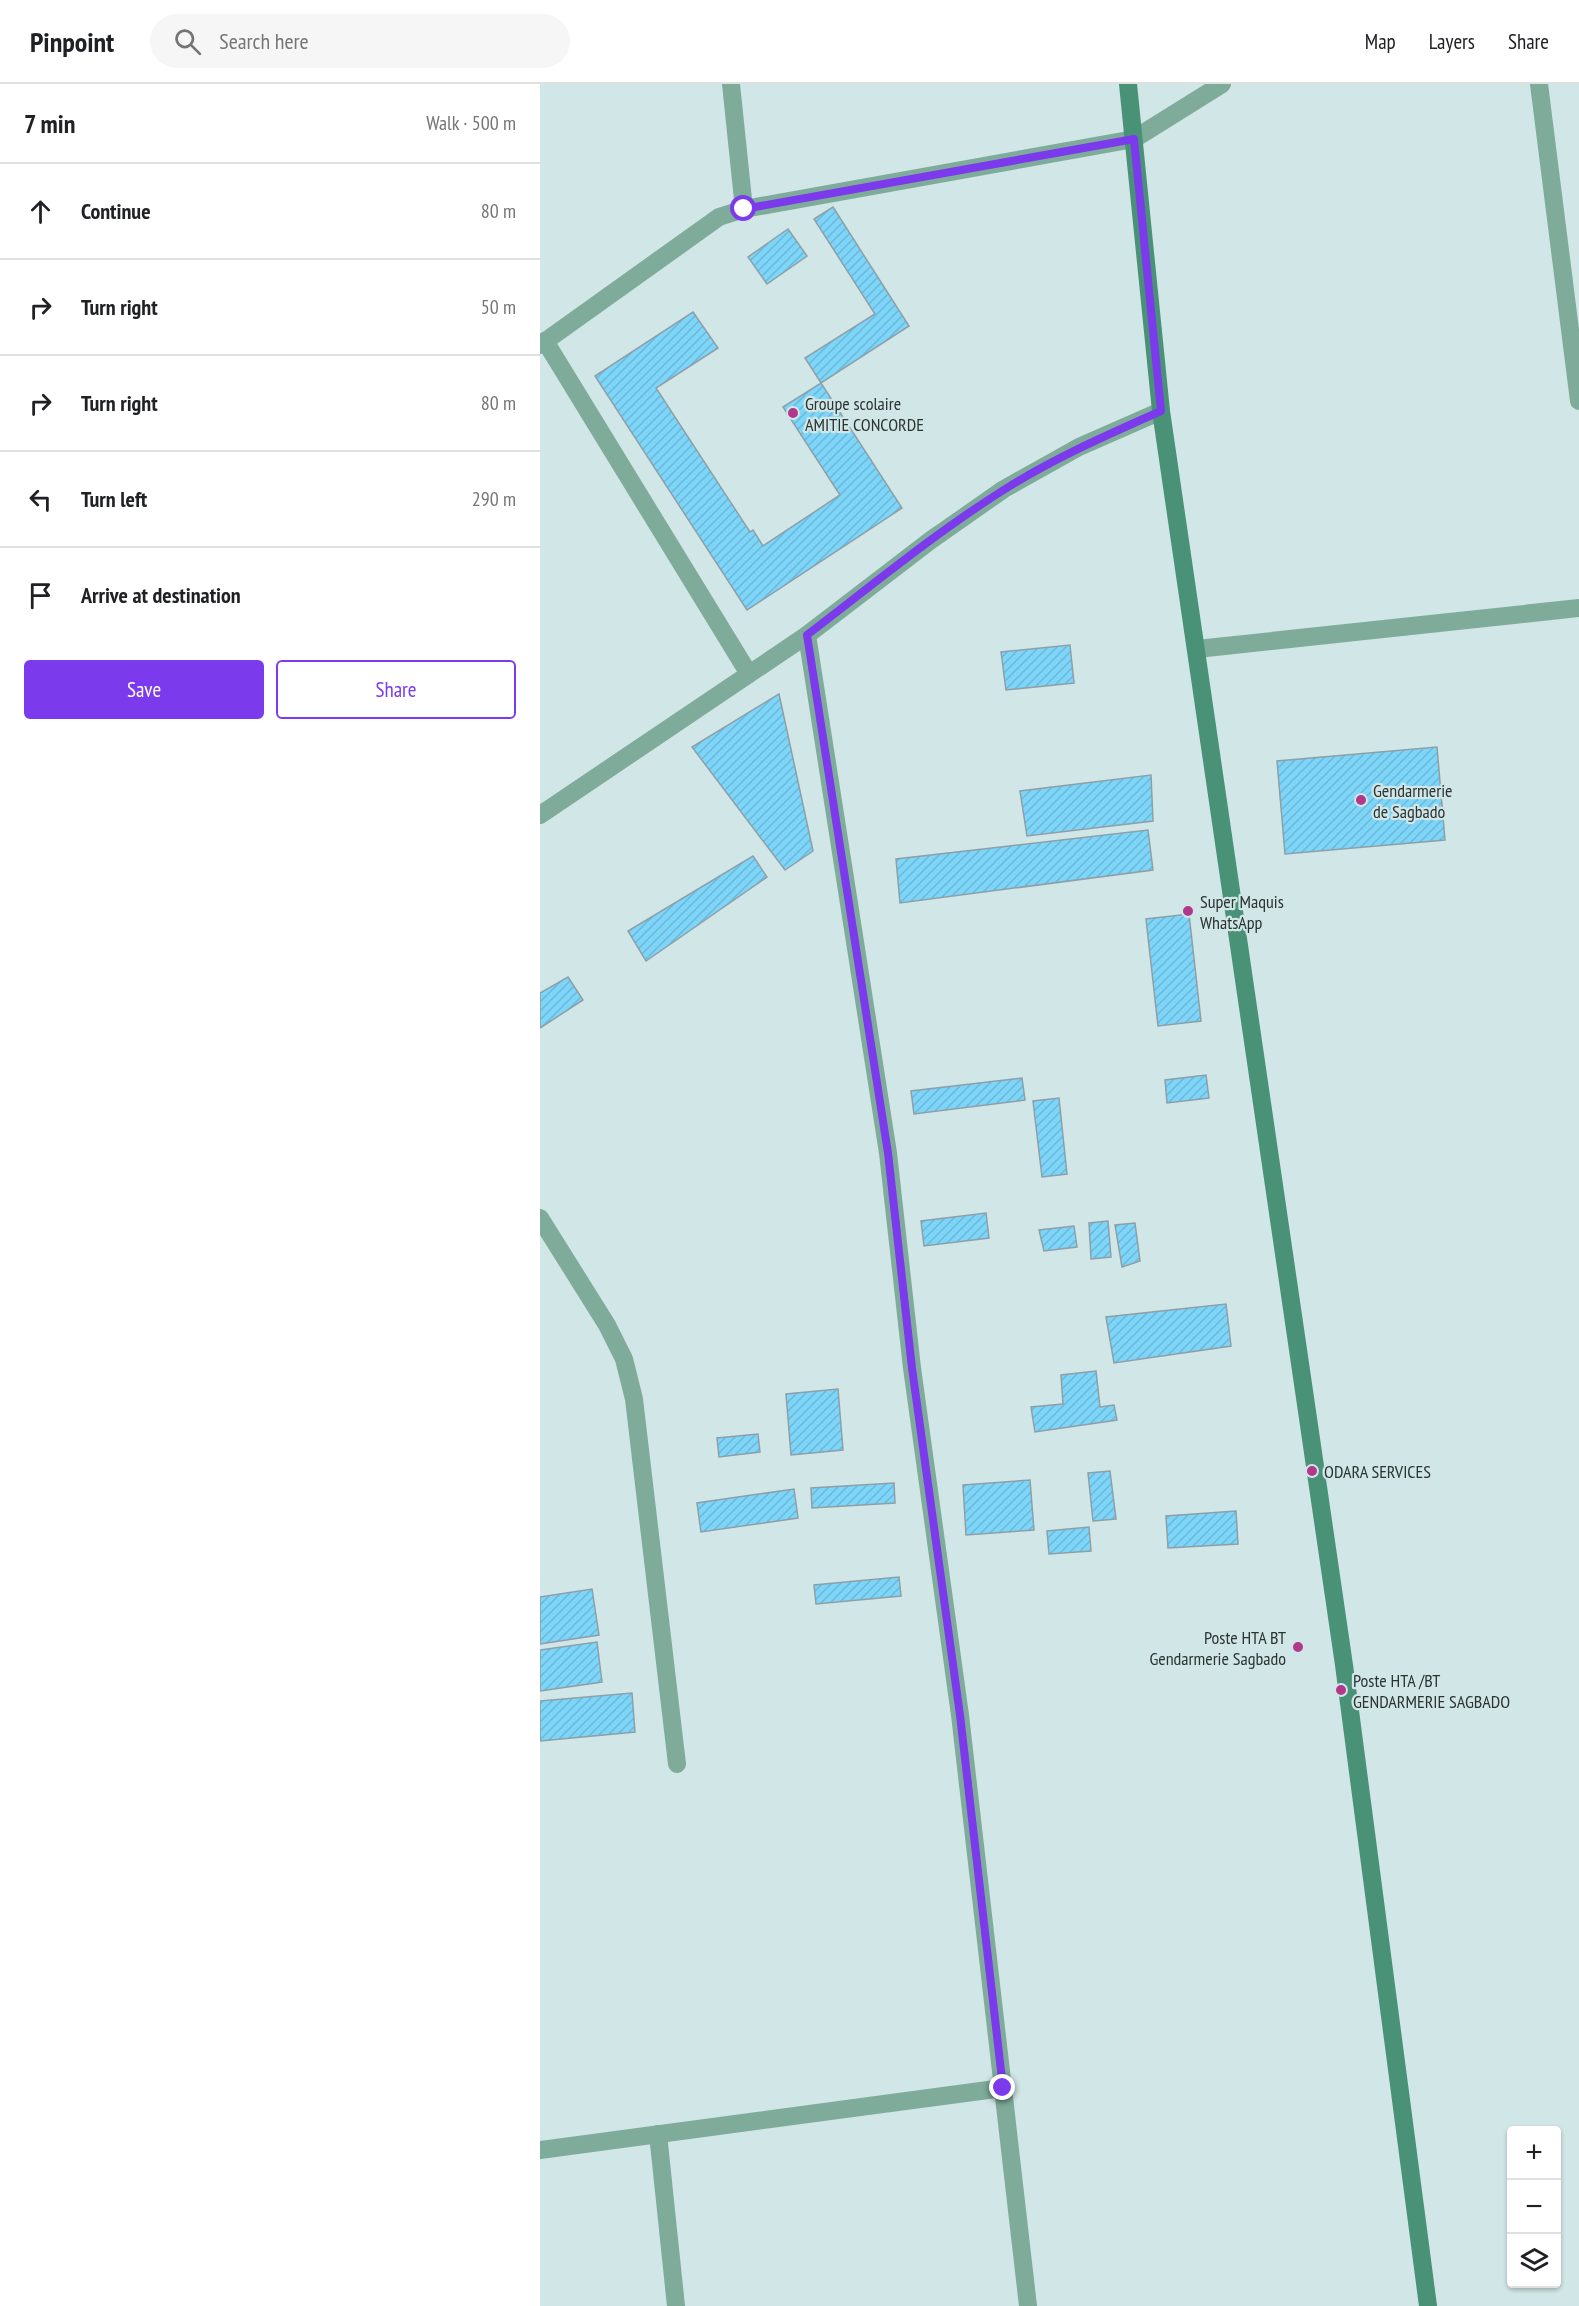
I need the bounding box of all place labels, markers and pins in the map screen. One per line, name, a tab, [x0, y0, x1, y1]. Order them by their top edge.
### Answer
place label: Groupe scolaire AMITIE CONCORDE	[805, 392, 924, 436]
marker: Groupe scolaire AMITIE CONCORDE	[786, 406, 800, 420]
place label: Gendarmerie de Sagbado	[1373, 779, 1453, 823]
marker: Gendarmerie de Sagbado	[1354, 793, 1368, 807]
place label: Super Maquis WhatsApp	[1200, 890, 1284, 934]
marker: Super Maquis WhatsApp	[1181, 904, 1195, 918]
place label: ODARA SERVICES	[1324, 1460, 1431, 1483]
marker: ODARA SERVICES	[1305, 1464, 1319, 1478]
place label: Poste HTA BT Gendarmerie Sagbado	[1149, 1626, 1286, 1670]
marker: Poste HTA BT Gendarmerie Sagbado	[1291, 1640, 1305, 1654]
place label: Poste HTA /BT GENDARMERIE SAGBADO	[1353, 1669, 1510, 1713]
marker: Poste HTA /BT GENDARMERIE SAGBADO	[1334, 1683, 1348, 1697]

